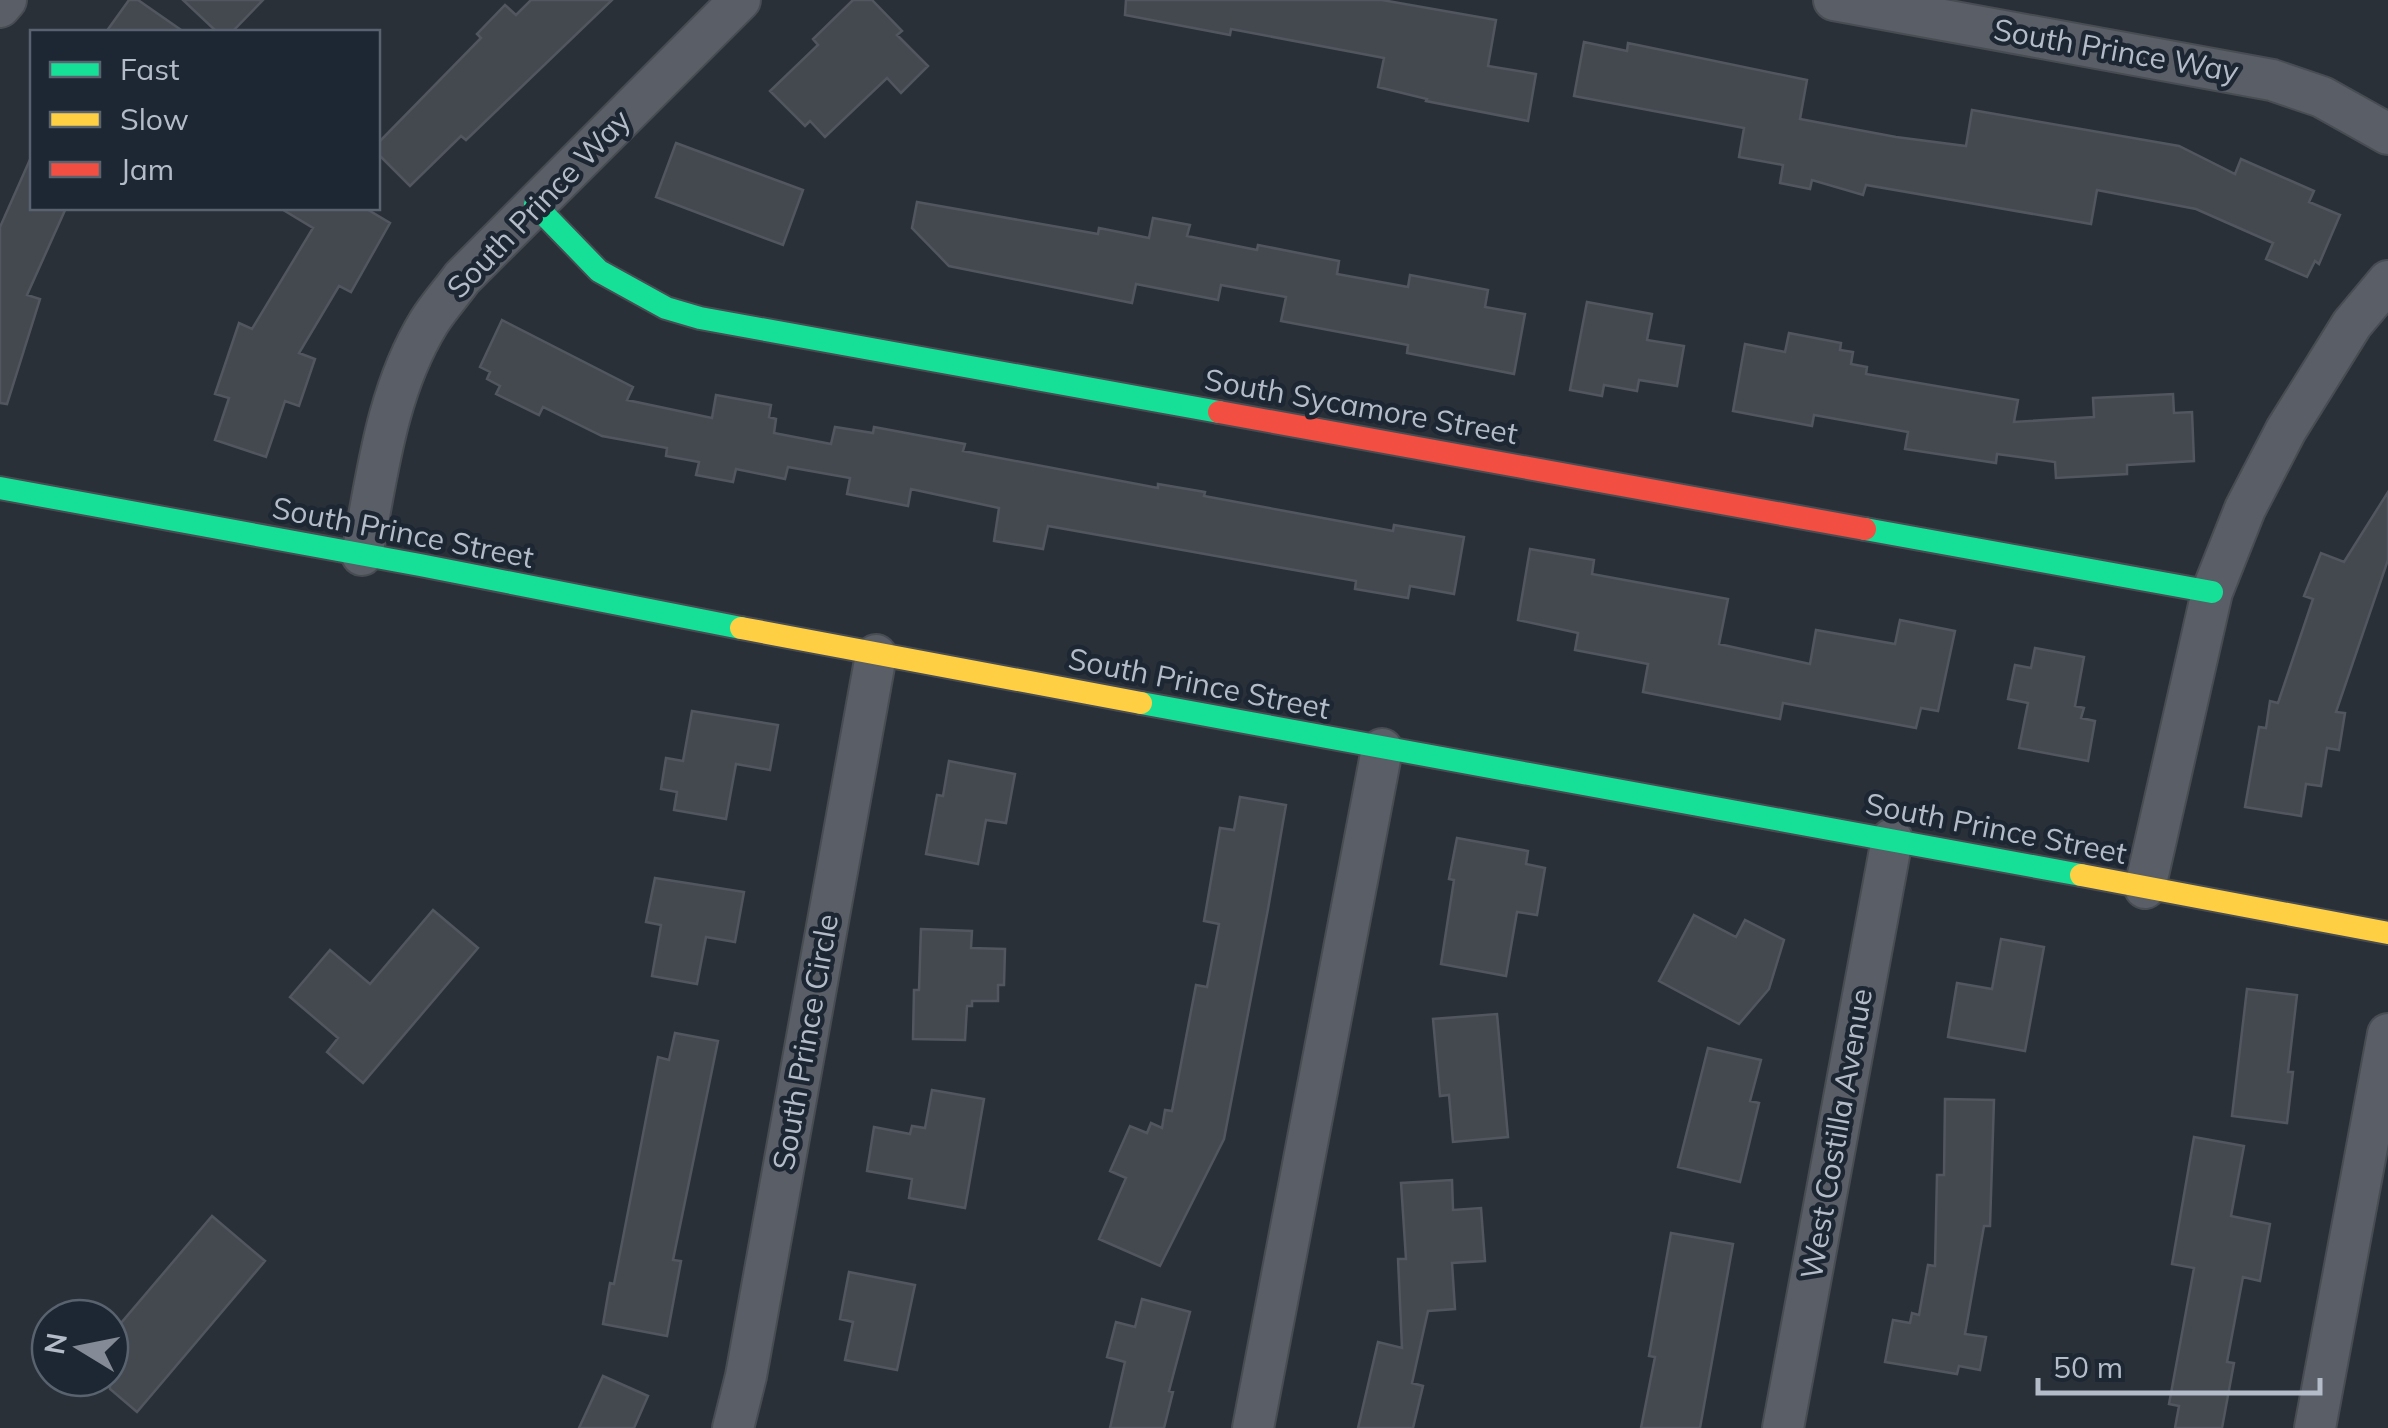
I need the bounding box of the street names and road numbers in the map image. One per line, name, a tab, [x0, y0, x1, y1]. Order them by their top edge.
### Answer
street label: South Prince Way	[1991, 10, 2242, 90]
street label: South Prince Way	[438, 101, 638, 306]
street label: South Sycamore Street	[1202, 360, 1521, 452]
street label: South Prince Street	[269, 488, 537, 576]
street label: South Prince Street	[1065, 639, 1333, 727]
street label: South Prince Street	[1862, 784, 2130, 872]
street label: South Prince Circle	[764, 911, 846, 1173]
street label: West Costilla Avenue	[1792, 985, 1880, 1282]

